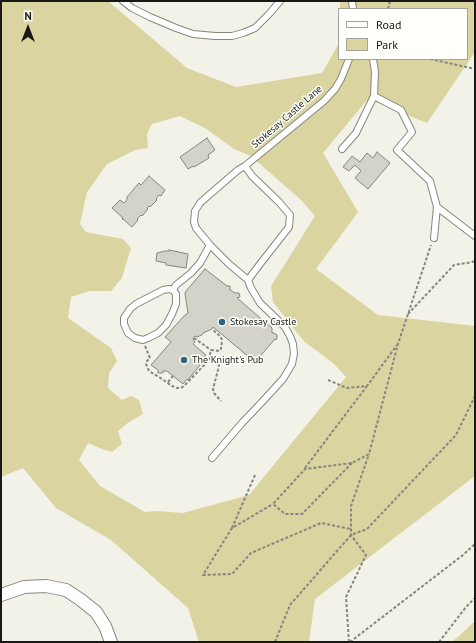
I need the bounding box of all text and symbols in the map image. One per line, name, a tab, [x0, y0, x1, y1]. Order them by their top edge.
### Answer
north arrow	[8, 8, 48, 48]
legend	[338, 8, 468, 60]
text: N	[24, 9, 32, 23]
text: Road	[376, 17, 401, 32]
text: Park	[376, 37, 398, 52]
street label: Stokesay Castle Lane	[249, 83, 325, 151]
place label: Stokesay Castle	[230, 316, 296, 328]
marker: Stokesay Castle	[217, 317, 227, 327]
place label: The Knight's Pub	[192, 354, 263, 366]
marker: The Knight's Pub	[179, 355, 189, 365]

